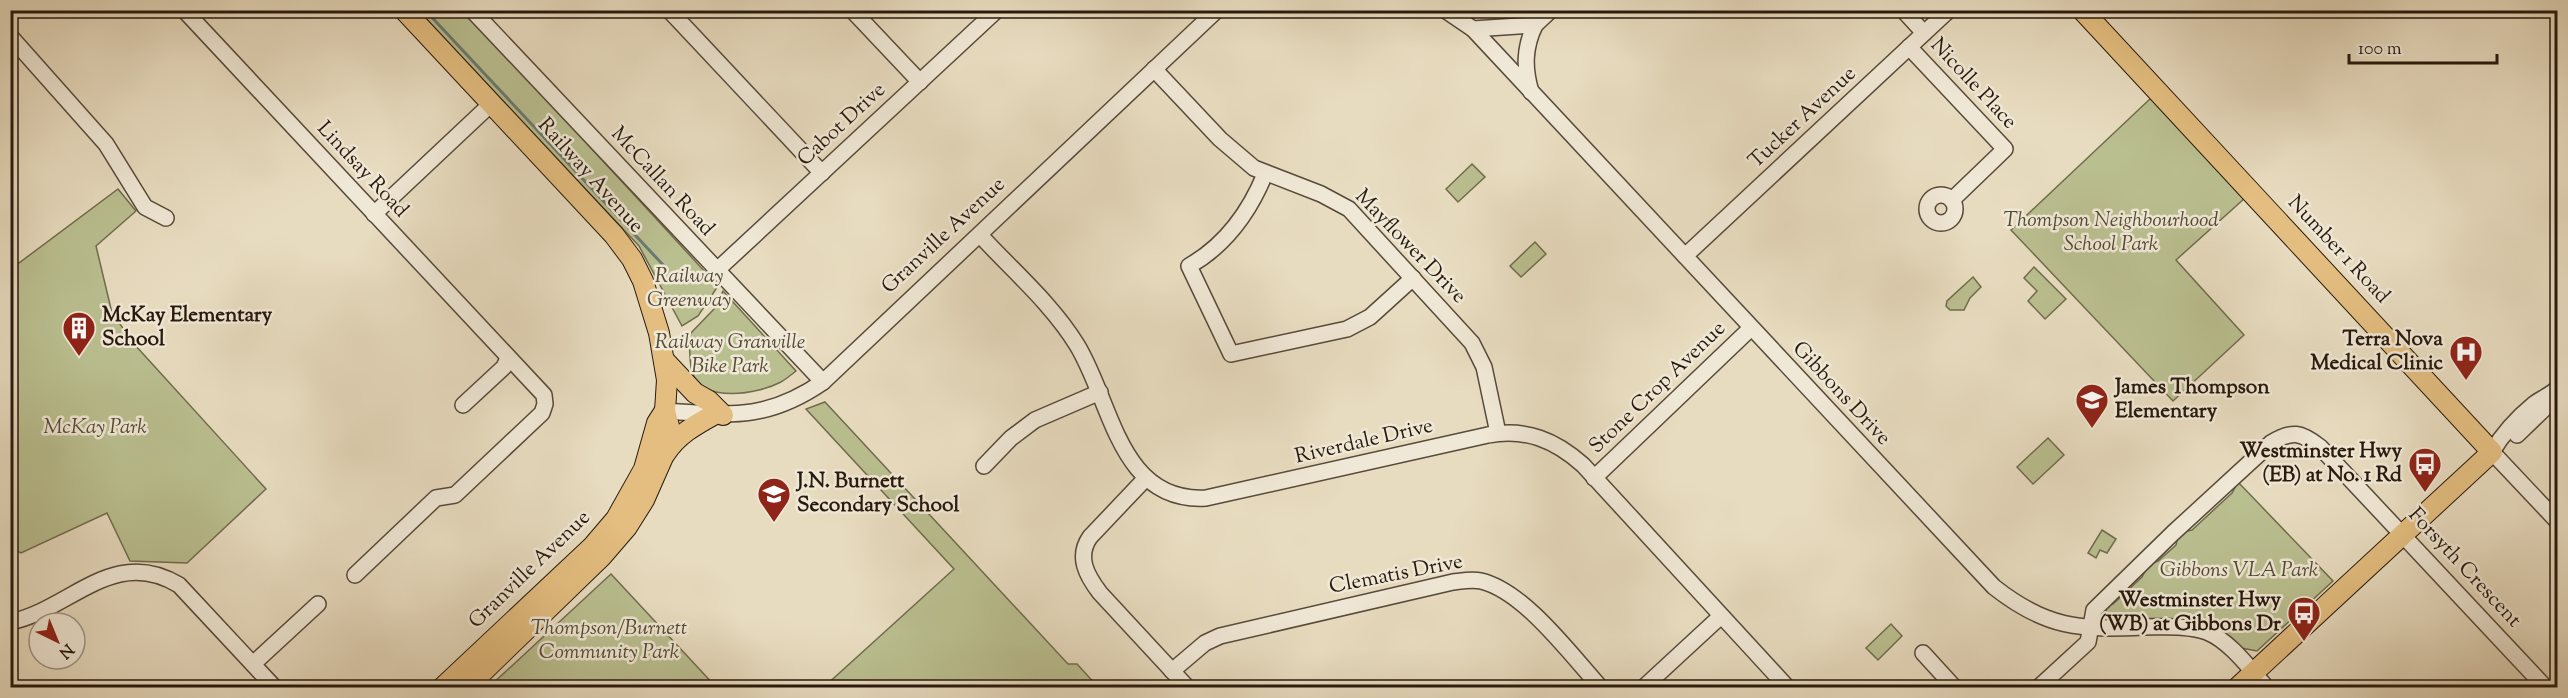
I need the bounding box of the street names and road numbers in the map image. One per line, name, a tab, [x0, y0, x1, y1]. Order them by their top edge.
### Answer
street label: Nicolle Place	[1923, 32, 2023, 136]
street label: Tucker Avenue	[1742, 60, 1864, 176]
street label: Cabot Drive	[791, 76, 893, 174]
street label: Railway Avenue	[530, 112, 650, 240]
street label: Lindsay Road	[309, 115, 415, 225]
street label: McCallan Road	[603, 120, 721, 244]
street label: Granville Avenue	[875, 171, 1013, 301]
street label: Mayflower Drive	[1347, 183, 1473, 311]
street label: Number 1 Road	[2280, 189, 2396, 311]
street label: Stone Crop Avenue	[1583, 315, 1733, 461]
street label: Gibbons Drive	[1785, 335, 1897, 453]
street label: Riverdale Drive	[1292, 412, 1436, 472]
street label: Forsyth Crescent	[2400, 501, 2528, 635]
street label: Granville Avenue	[462, 504, 598, 636]
street label: Clematis Drive	[1327, 547, 1465, 603]

